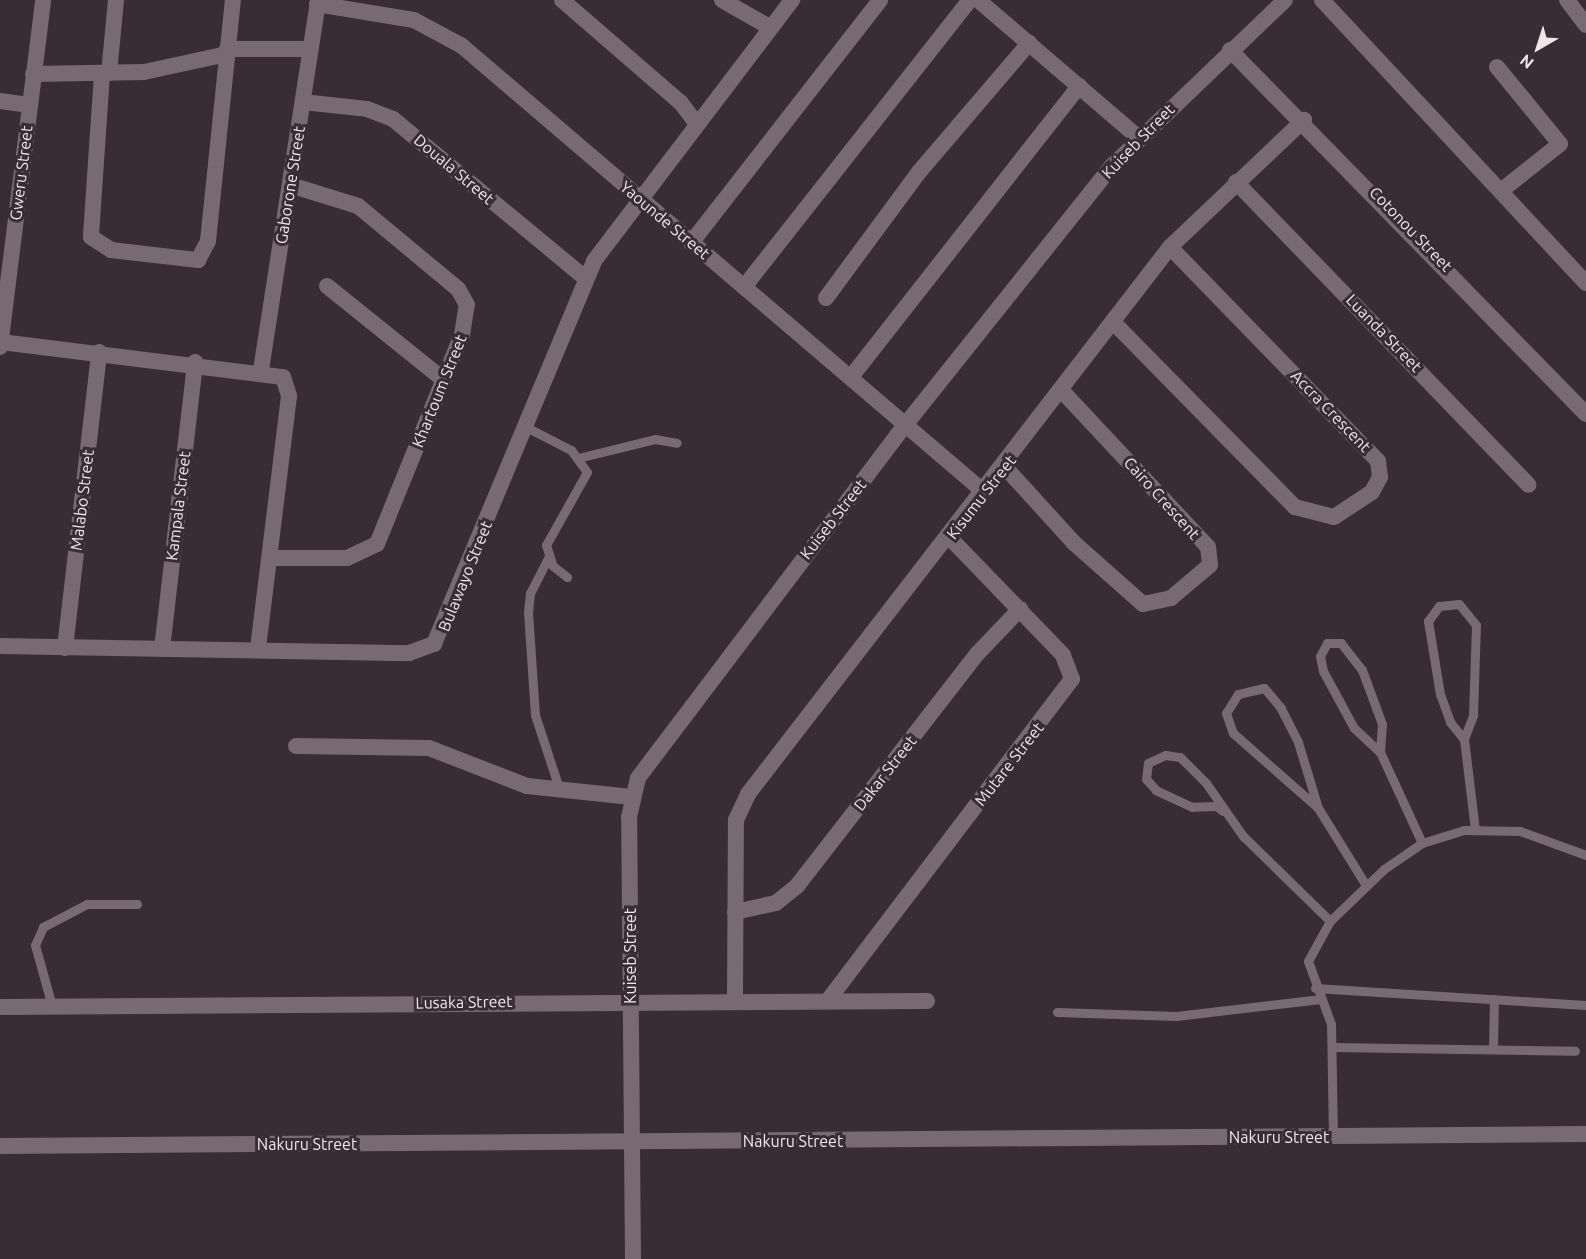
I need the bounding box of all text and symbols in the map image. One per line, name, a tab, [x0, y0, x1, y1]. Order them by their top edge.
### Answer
north arrow	[1508, 18, 1568, 78]
text: N	[1516, 51, 1537, 73]
street label: Kuiseb Street	[1098, 100, 1178, 182]
street label: Gweru Street	[6, 124, 36, 222]
street label: Gaborone Street	[271, 125, 309, 245]
street label: Douala Street	[410, 130, 498, 208]
street label: Yaounde Street	[616, 177, 714, 263]
street label: Cotonou Street	[1366, 183, 1456, 275]
street label: Luanda Street	[1342, 290, 1426, 376]
street label: Khartoum Street	[408, 332, 470, 450]
street label: Accra Crescent	[1287, 366, 1375, 456]
street label: Malabo Street	[66, 448, 98, 552]
street label: Kampala Street	[162, 450, 194, 562]
street label: Kisumu Street	[942, 451, 1020, 543]
street label: Cairo Crescent	[1120, 453, 1204, 543]
street label: Kuiseb Street	[796, 475, 870, 563]
street label: Bulawayo Street	[434, 518, 496, 634]
street label: Mutare Street	[970, 718, 1048, 810]
street label: Dakar Street	[850, 732, 920, 814]
street label: Kuiseb Street	[620, 908, 640, 1004]
street label: Lusaka Street	[415, 992, 513, 1012]
street label: Nakuru Street	[1229, 1127, 1329, 1147]
street label: Nakuru Street	[743, 1131, 843, 1151]
street label: Nakuru Street	[257, 1134, 357, 1154]

